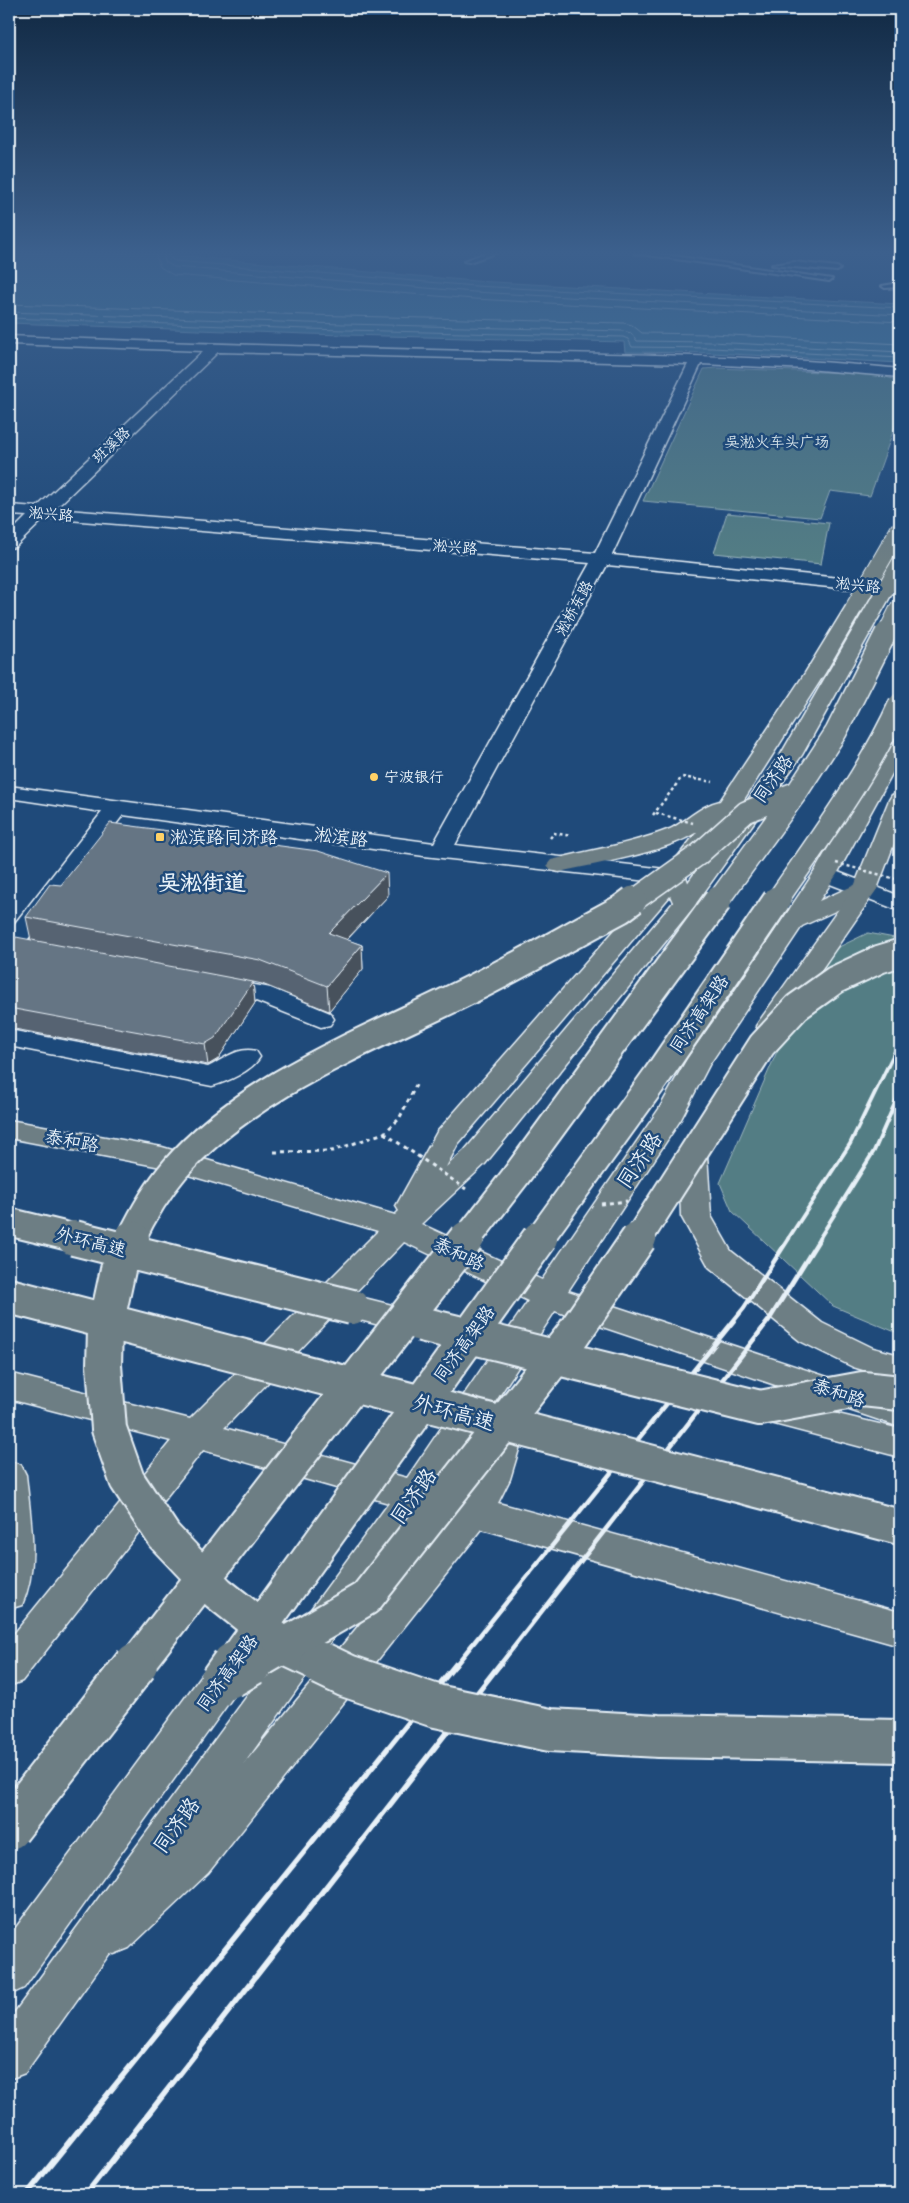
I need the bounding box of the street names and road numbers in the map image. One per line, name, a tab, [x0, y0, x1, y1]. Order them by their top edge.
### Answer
street label: 班溪路	[88, 423, 134, 467]
street label: 淞兴路	[28, 503, 74, 525]
street label: 淞兴路	[432, 536, 478, 558]
street label: 淞兴路	[835, 574, 881, 596]
street label: 淞桥东路	[552, 577, 596, 639]
street label: 同济路	[749, 751, 797, 807]
street label: 淞滨路	[313, 823, 369, 851]
street label: 同济高架路	[665, 971, 733, 1057]
street label: 泰和路	[43, 1125, 101, 1157]
street label: 同济路	[611, 1127, 667, 1193]
street label: 外环高速	[53, 1223, 129, 1261]
street label: 泰和路	[430, 1233, 488, 1275]
street label: 同济高架路	[429, 1301, 499, 1387]
street label: 泰和路	[810, 1374, 868, 1412]
street label: 外环高速	[410, 1389, 498, 1435]
street label: 同济路	[385, 1463, 441, 1529]
street label: 同济高架路	[192, 1630, 262, 1716]
street label: 同济路	[147, 1792, 205, 1858]

